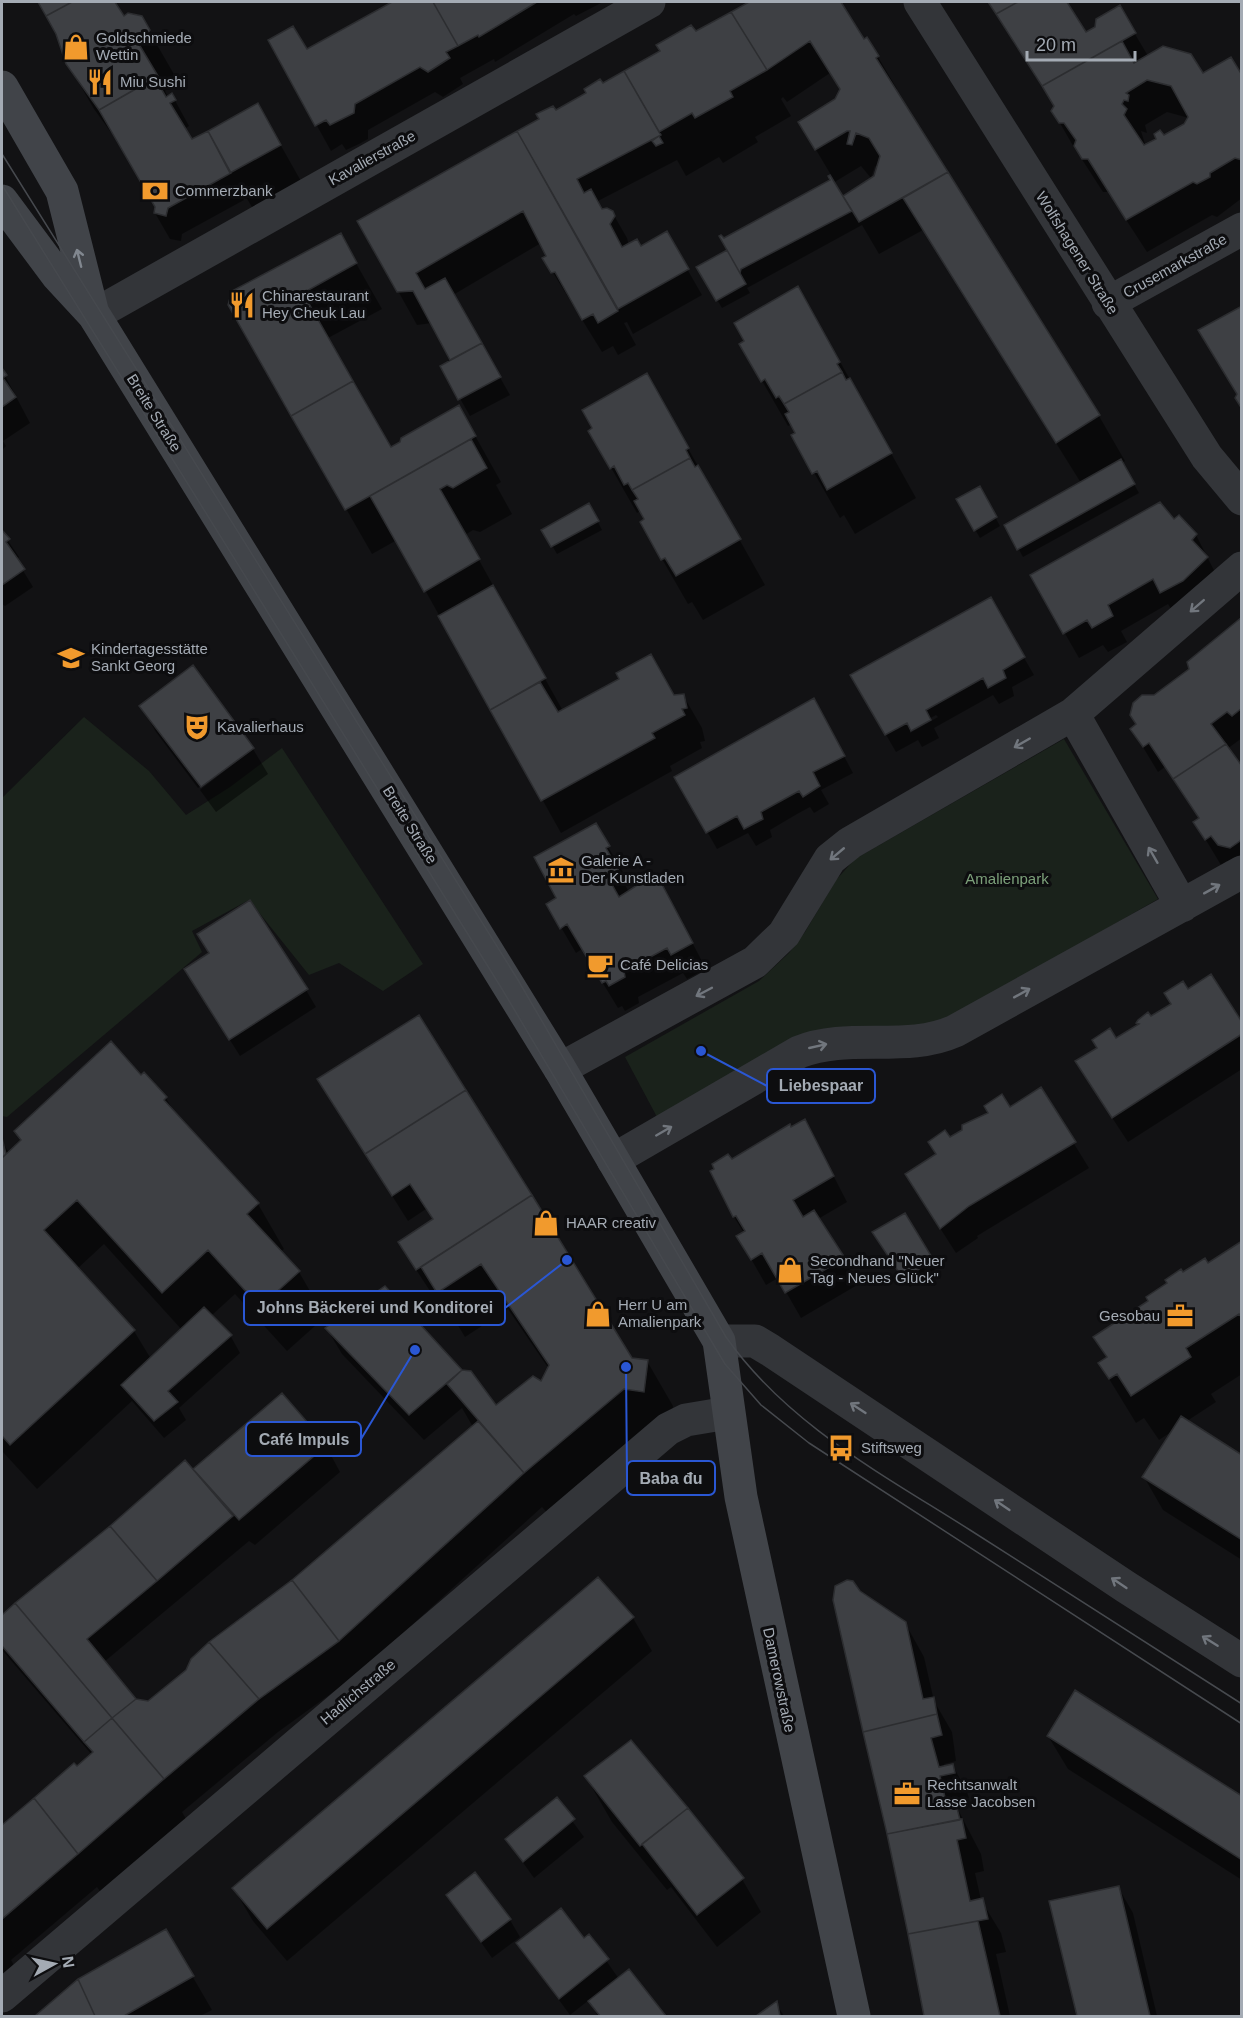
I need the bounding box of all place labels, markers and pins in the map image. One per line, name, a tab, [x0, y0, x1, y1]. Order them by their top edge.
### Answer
place label: Goldschmiede Wettin	[96, 29, 192, 63]
shop icon: Goldschmiede Wettin	[61, 32, 91, 62]
restaurant icon: Miu Sushi	[85, 67, 115, 97]
place label: Miu Sushi	[120, 73, 186, 90]
bank icon: Commerzbank	[140, 176, 170, 206]
place label: Commerzbank	[175, 182, 273, 199]
place label: Chinarestaurant Hey Cheuk Lau	[262, 287, 370, 321]
restaurant icon: Chinarestaurant Hey Cheuk Lau	[227, 290, 257, 320]
place label: Kindertagesstätte Sankt Georg	[91, 640, 208, 674]
school or university icon: Kindertagesstätte Sankt Georg	[56, 643, 86, 673]
theatre icon: Kavalierhaus	[182, 712, 212, 742]
place label: Kavalierhaus	[217, 718, 304, 735]
place label: Galerie A - Der Kunstladen	[581, 852, 684, 886]
museum icon: Galerie A - Der Kunstladen	[546, 855, 576, 885]
cafe icon: Café Delicias	[585, 950, 615, 980]
place label: Café Delicias	[620, 956, 708, 973]
callout: Liebespaar	[767, 1069, 875, 1103]
shop icon: HAAR creativ	[531, 1208, 561, 1238]
place label: HAAR creativ	[566, 1214, 657, 1231]
place label: Secondhand "Neuer Tag - Neues Glück"	[810, 1252, 945, 1286]
shop icon: Secondhand "Neuer Tag - Neues Glück"	[775, 1255, 805, 1285]
callout: Johns Bäckerei und Konditorei	[244, 1291, 505, 1325]
place label: Herr U am Amalienpark	[618, 1296, 702, 1330]
shop icon: Herr U am Amalienpark	[583, 1299, 613, 1329]
office icon: Gesobau	[1165, 1301, 1195, 1331]
place label: Gesobau	[1099, 1307, 1160, 1324]
callout: Café Impuls	[246, 1422, 361, 1456]
bus stop icon: Stiftsweg	[826, 1433, 856, 1463]
place label: Stiftsweg	[861, 1439, 922, 1456]
callout: Baba đu	[627, 1461, 715, 1495]
place label: Rechtsanwalt Lasse Jacobsen	[927, 1776, 1035, 1810]
office icon: Rechtsanwalt Lasse Jacobsen	[892, 1779, 922, 1809]

